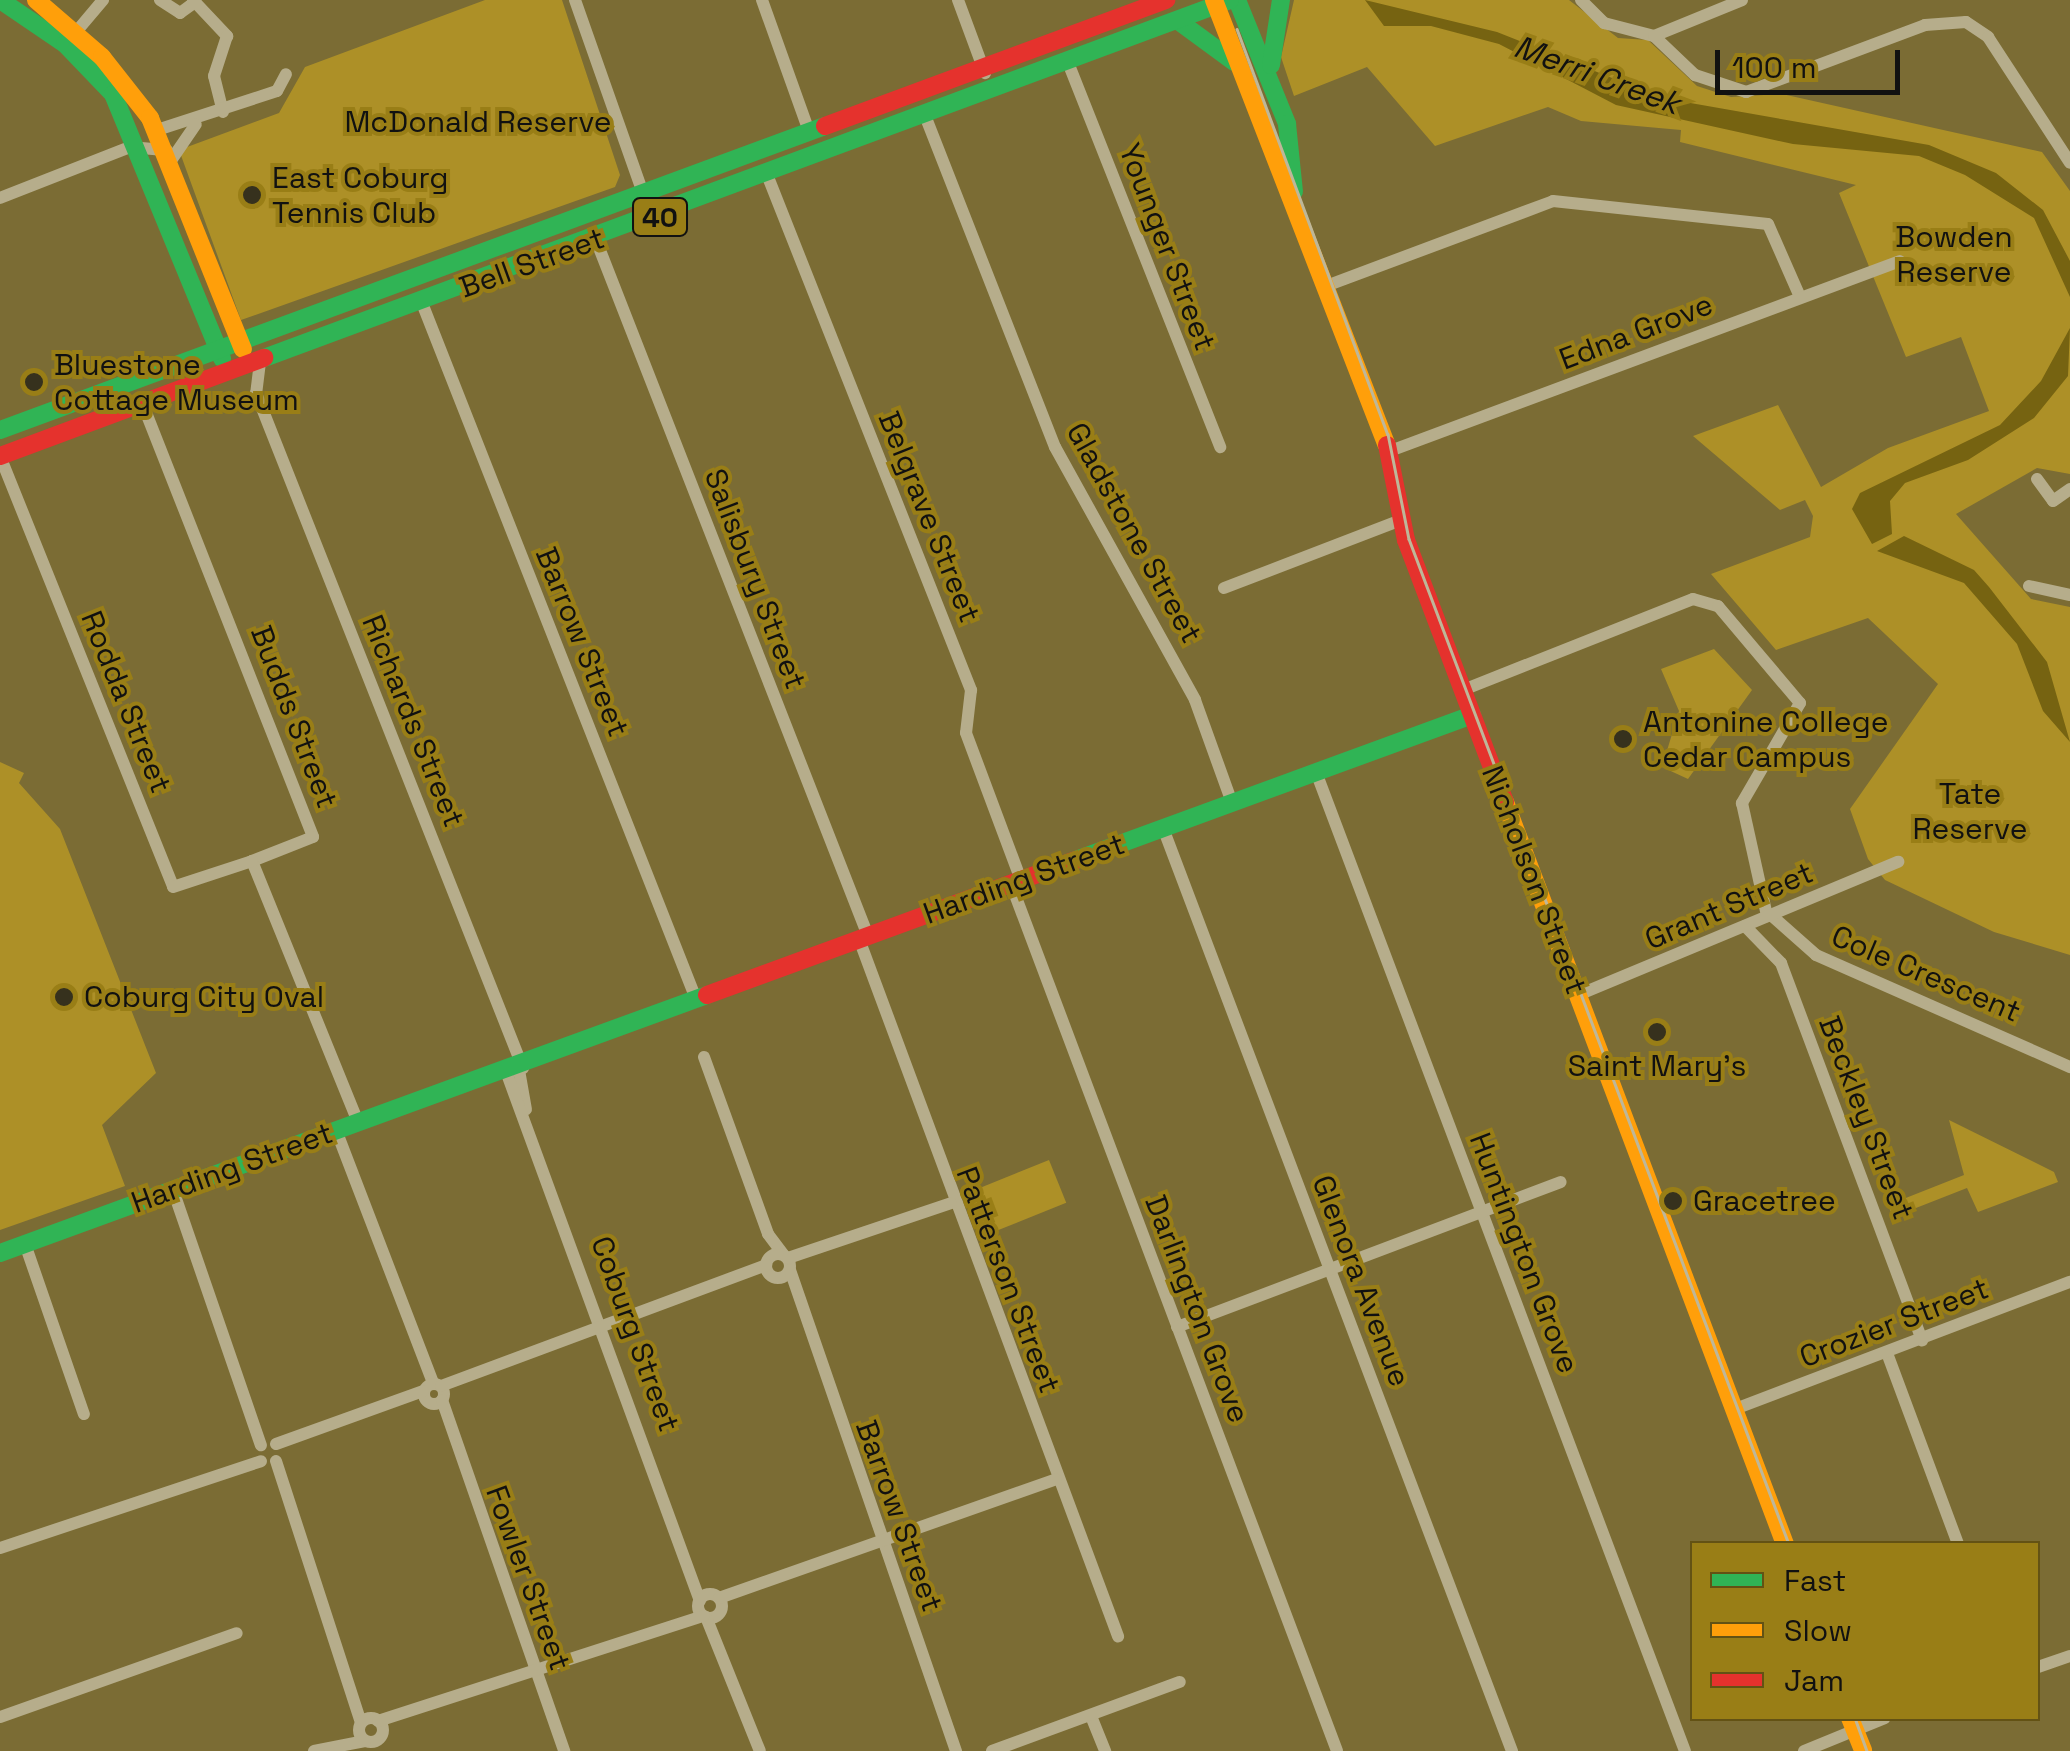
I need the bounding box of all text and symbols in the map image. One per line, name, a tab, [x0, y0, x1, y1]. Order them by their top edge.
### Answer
water label: Merri Creek	[1509, 27, 1685, 123]
scale bar	[1720, 30, 1905, 92]
text: 100 m	[1732, 48, 1817, 87]
park label: McDonald Reserve	[344, 104, 612, 140]
street label: Younger Street	[1111, 138, 1223, 356]
place label: East Coburg Tennis Club	[272, 160, 449, 230]
marker: East Coburg Tennis Club	[241, 184, 263, 206]
road number: 40	[630, 194, 690, 240]
park label: Bowden Reserve	[1895, 219, 2013, 290]
street label: Bell Street	[455, 220, 609, 306]
street label: Edna Grove	[1554, 286, 1718, 378]
place label: Bluestone Cottage Museum	[54, 347, 299, 418]
marker: Bluestone Cottage Museum	[23, 371, 45, 393]
street label: Belgrave Street	[870, 406, 988, 628]
street label: Gladstone Street	[1059, 417, 1209, 649]
street label: Salisbury Street	[696, 464, 814, 694]
street label: Barrow Street	[528, 542, 636, 742]
street label: Rodda Street	[73, 606, 179, 798]
street label: Richards Street	[354, 610, 472, 832]
street label: Budds Street	[243, 621, 345, 813]
place label: Antonine College Cedar Campus	[1643, 704, 1889, 774]
marker: Antonine College Cedar Campus	[1612, 728, 1634, 750]
street label: Nicholson Street	[1474, 761, 1594, 999]
park label: Tate Reserve	[1913, 776, 2027, 846]
street label: Harding Street	[919, 826, 1129, 932]
street label: Grant Street	[1640, 854, 1818, 958]
street label: Cole Crescent	[1826, 918, 2026, 1030]
place label: Coburg City Oval	[84, 979, 324, 1015]
marker: Coburg City Oval	[53, 986, 75, 1008]
street label: Beckley Street	[1811, 1011, 1921, 1225]
marker: Saint Mary's	[1646, 1021, 1668, 1043]
place label: Saint Mary's	[1568, 1048, 1746, 1084]
street label: Harding Street	[127, 1115, 337, 1221]
street label: Huntington Grove	[1462, 1128, 1586, 1378]
street label: Patterson Street	[948, 1162, 1068, 1398]
street label: Glenora Avenue	[1304, 1170, 1418, 1392]
place label: Gracetree	[1693, 1183, 1836, 1219]
street label: Darlington Grove	[1137, 1190, 1257, 1428]
marker: Gracetree	[1662, 1190, 1684, 1212]
street label: Coburg Street	[583, 1232, 687, 1436]
street label: Crozier Street	[1794, 1270, 1994, 1376]
street label: Barrow Street	[848, 1415, 950, 1617]
street label: Fowler Street	[478, 1481, 578, 1675]
legend	[1690, 1541, 2040, 1721]
text: Fast	[1784, 1561, 1846, 1600]
text: Slow	[1784, 1611, 1852, 1650]
text: Jam	[1784, 1661, 1844, 1700]

